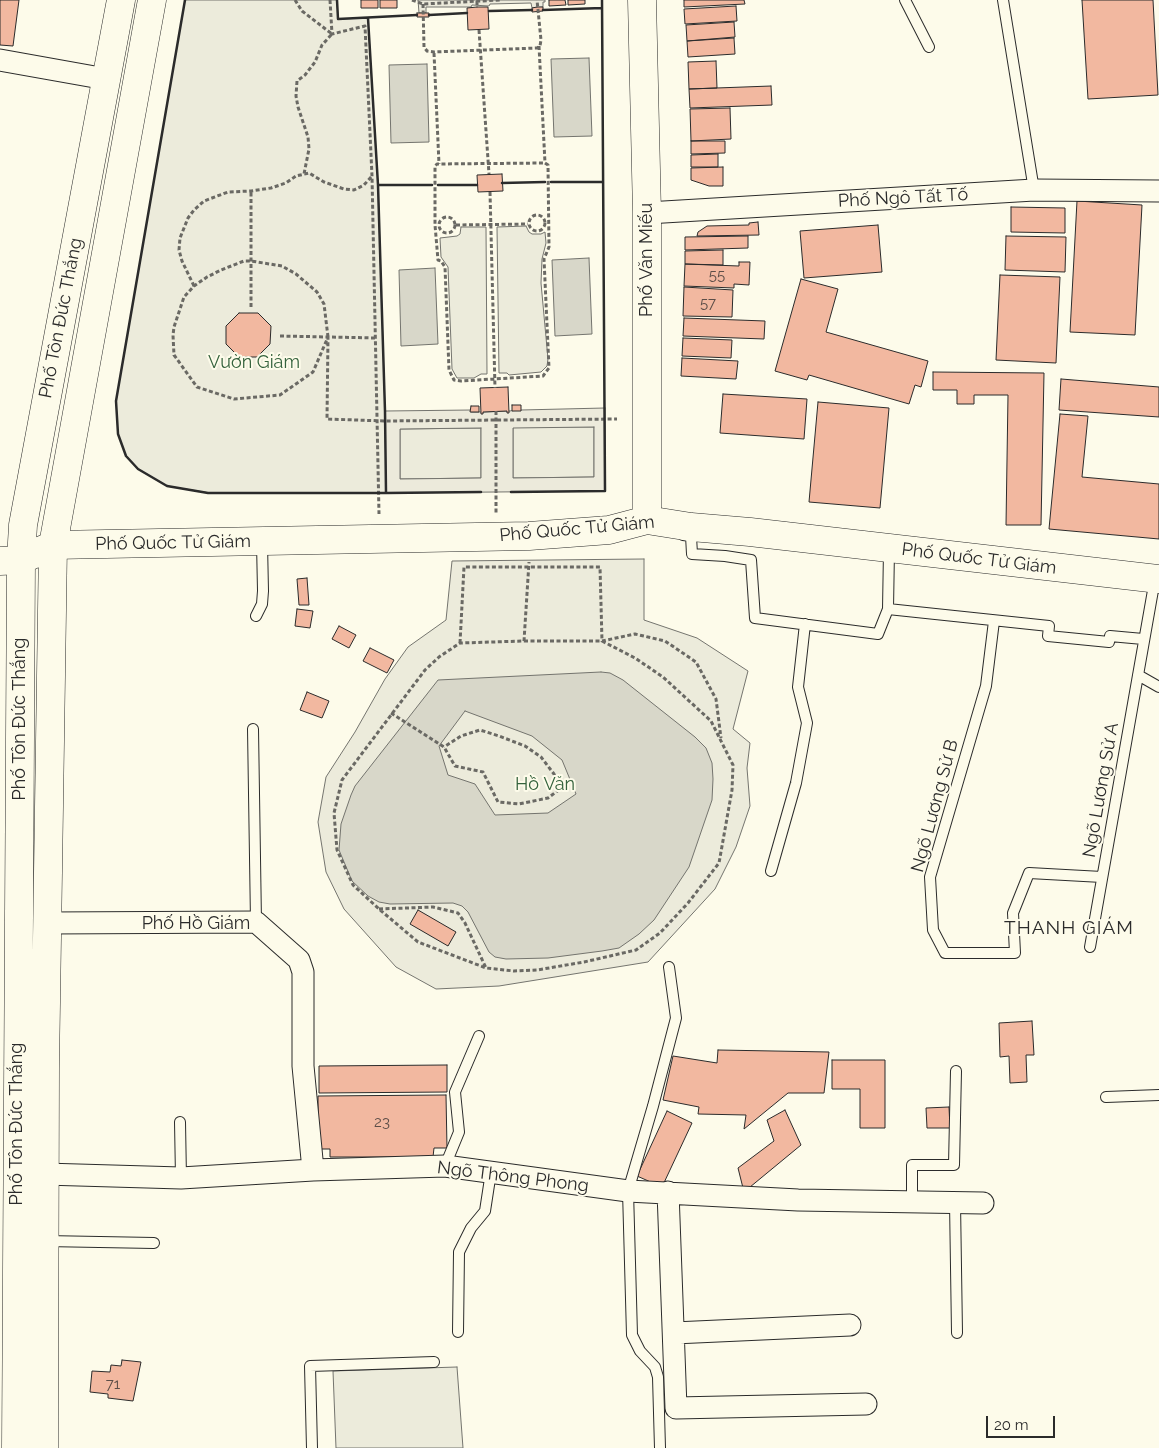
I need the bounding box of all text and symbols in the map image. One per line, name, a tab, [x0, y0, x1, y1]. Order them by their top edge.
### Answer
street label: Phố Ngô Tất Tố	[837, 184, 969, 212]
street label: Phố Văn Miếu	[636, 203, 658, 317]
street label: Phố Tôn Đức Thắng	[35, 236, 87, 400]
house number: 55	[709, 266, 725, 284]
house number: 57	[700, 294, 716, 312]
park label: Vườn Giám	[208, 352, 300, 374]
street label: Phố Quốc Tử Giám	[498, 511, 656, 547]
street label: Phố Quốc Tử Giám	[95, 531, 251, 555]
street label: Phố Quốc Tử Giám	[900, 539, 1058, 579]
street label: Phố Tôn Đức Thắng	[9, 638, 31, 800]
street label: Ngõ Lương Sử A	[1078, 721, 1124, 859]
street label: Ngõ Lương Sử B	[907, 737, 963, 875]
park label: Hồ Văn	[515, 774, 575, 796]
street label: Phố Hồ Giám	[142, 913, 250, 935]
district label: THANH GIÁM	[1003, 917, 1135, 939]
street label: Phố Tôn Đức Thắng	[6, 1043, 28, 1205]
house number: 23	[374, 1113, 390, 1131]
street label: Ngõ Thông Phong	[436, 1157, 590, 1197]
house number: 71	[106, 1375, 120, 1393]
scale bar	[989, 1406, 1058, 1438]
text: 20 m	[994, 1416, 1029, 1434]

